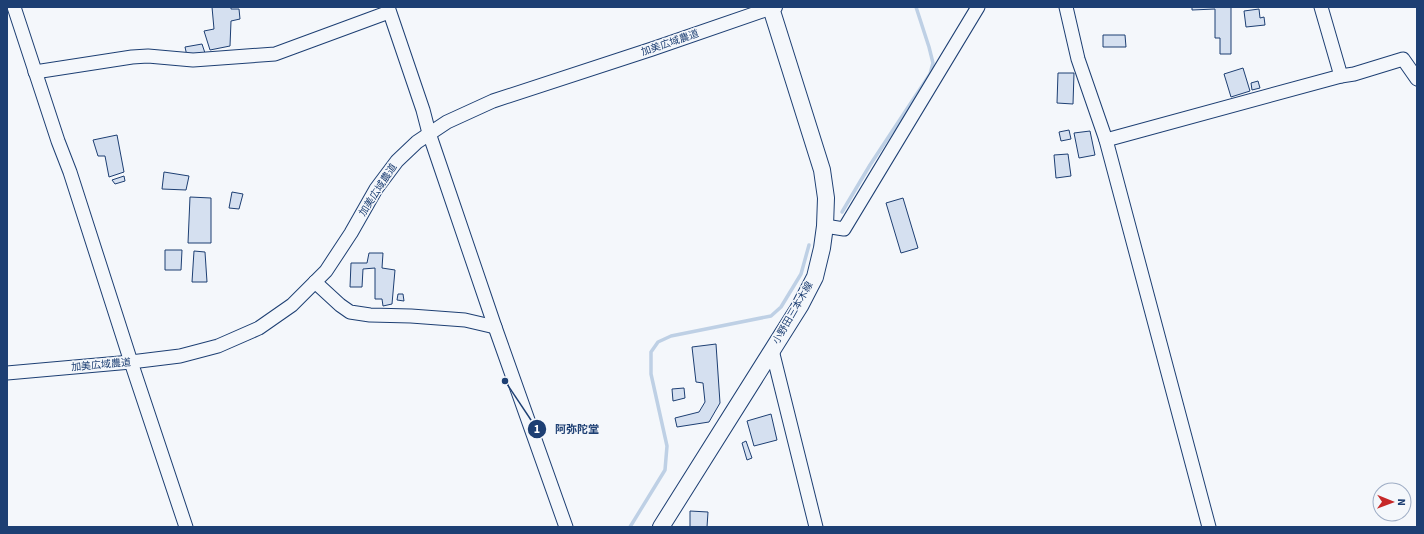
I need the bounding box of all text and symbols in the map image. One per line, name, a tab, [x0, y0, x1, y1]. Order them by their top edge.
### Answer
street label: 加美広域農道	[639, 27, 701, 59]
street label: 加美広域農道	[356, 161, 400, 219]
street label: 小野田三本木線	[769, 279, 817, 347]
street label: 加美広域農道	[71, 355, 131, 375]
callout: 阿弥陀堂	[527, 418, 607, 441]
text: 1	[534, 421, 540, 438]
text: 阿弥陀堂	[555, 422, 599, 437]
north arrow	[1372, 482, 1412, 522]
text: N	[1394, 498, 1409, 506]

